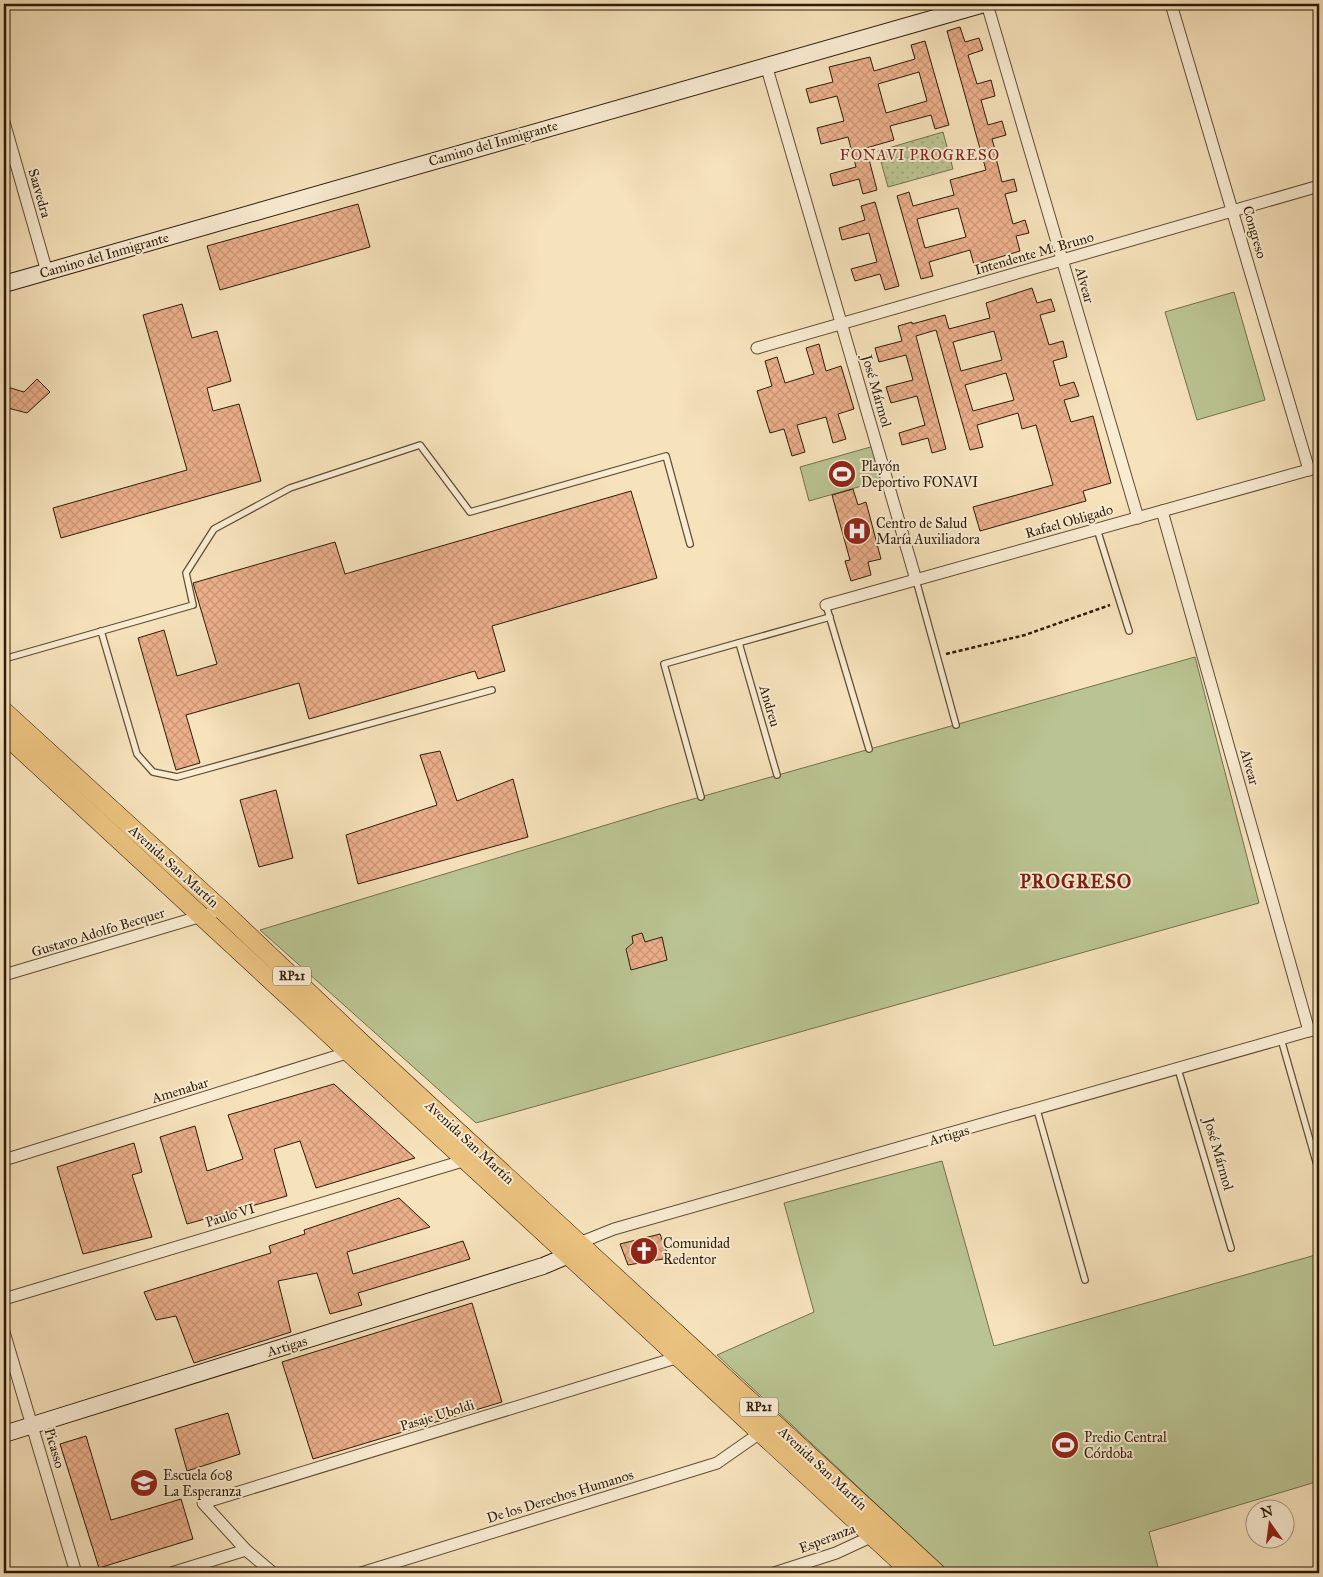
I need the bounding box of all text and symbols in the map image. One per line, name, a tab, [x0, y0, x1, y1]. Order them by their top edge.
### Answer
street label: Camino del Inmigrante	[427, 117, 560, 170]
district label: FONAVI PROGRESO	[840, 146, 1000, 164]
street label: Saavedra	[24, 167, 55, 220]
street label: Congreso	[1239, 204, 1270, 260]
street label: Intendente M. Bruno	[973, 228, 1096, 279]
street label: Camino del Inmigrante	[38, 229, 171, 282]
street label: Alvear	[1071, 264, 1098, 306]
street label: José Mármol	[857, 351, 895, 430]
place label: Playón Deportivo FONAVI	[861, 458, 978, 491]
sports icon: Playón Deportivo FONAVI	[827, 459, 857, 489]
street label: Rafael Obligado	[1023, 501, 1115, 542]
place label: Centro de Salud María Auxiliadora	[876, 515, 980, 548]
hospital icon: Centro de Salud María Auxiliadora	[842, 516, 872, 546]
street label: Andreu	[755, 682, 784, 729]
street label: Alvear	[1236, 746, 1263, 788]
street label: Avenida San Martín	[124, 821, 222, 911]
district label: PROGRESO	[1020, 870, 1132, 893]
street label: Gustavo Adolfo Becquer	[29, 904, 168, 962]
road number: RP21	[273, 966, 311, 986]
street label: Amenabar	[149, 1074, 211, 1107]
street label: Avenida San Martín	[421, 1096, 518, 1188]
street label: José Mármol	[1199, 1114, 1237, 1193]
street label: Artigas	[926, 1122, 971, 1150]
street label: Paulo VI	[203, 1200, 257, 1231]
place label: Comunidad Redentor	[663, 1235, 730, 1268]
church icon: Comunidad Redentor	[629, 1236, 659, 1266]
street label: Artigas	[264, 1332, 309, 1361]
street label: Pasaje Uboldi	[398, 1396, 476, 1435]
road number: RP21	[740, 1398, 778, 1416]
street label: Avenida San Martín	[774, 1422, 871, 1514]
street label: Picasso	[41, 1426, 68, 1470]
place label: Predio Central Córdoba	[1084, 1429, 1167, 1462]
sports icon: Predio Central Córdoba	[1050, 1430, 1080, 1460]
street label: De los Derechos Humanos	[485, 1466, 636, 1527]
place label: Escuela 608 La Esperanza	[163, 1467, 241, 1500]
school or university icon: Escuela 608 La Esperanza	[129, 1468, 159, 1498]
north arrow	[1246, 1500, 1296, 1550]
text: N	[1259, 1502, 1275, 1522]
street label: Esperanza	[797, 1520, 858, 1557]

